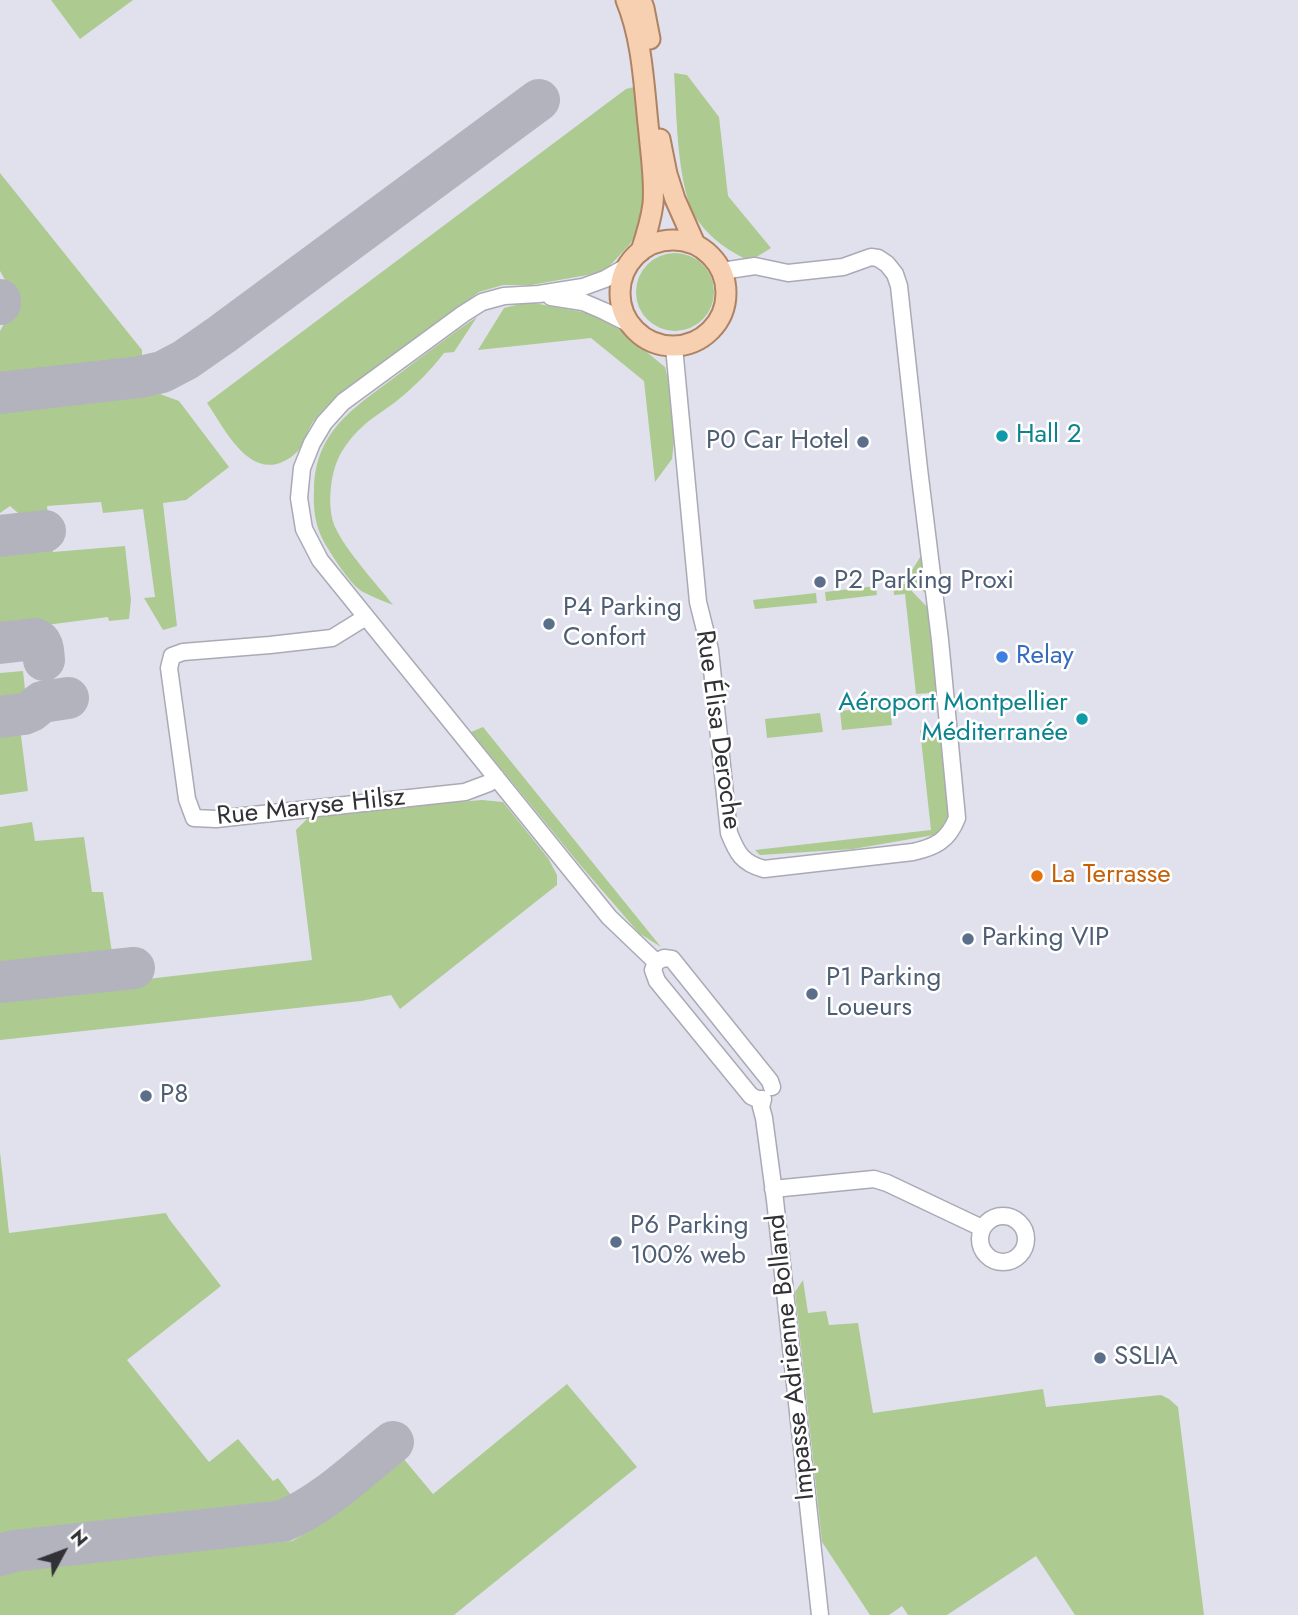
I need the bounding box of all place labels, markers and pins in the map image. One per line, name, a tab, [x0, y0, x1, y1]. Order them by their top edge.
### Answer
place label: Hall 2	[1016, 420, 1082, 452]
place label: P0 Car Hotel	[706, 426, 849, 458]
marker: Hall 2	[994, 428, 1010, 444]
marker: P0 Car Hotel	[855, 434, 871, 450]
place label: P2 Parking Proxi	[834, 566, 1014, 598]
marker: P2 Parking Proxi	[812, 574, 828, 590]
place label: P4 Parking Confort	[563, 593, 682, 654]
marker: P4 Parking Confort	[541, 616, 557, 632]
place label: Relay	[1016, 641, 1074, 673]
marker: Relay	[994, 649, 1010, 665]
place label: Aéroport Montpellier Méditerranée	[838, 688, 1068, 750]
marker: Aéroport Montpellier Méditerranée	[1074, 711, 1090, 727]
place label: La Terrasse	[1051, 860, 1171, 892]
marker: La Terrasse	[1029, 868, 1045, 884]
place label: Parking VIP	[982, 923, 1109, 955]
marker: Parking VIP	[960, 931, 976, 947]
place label: P1 Parking Loueurs	[826, 963, 941, 1024]
marker: P1 Parking Loueurs	[804, 986, 820, 1002]
place label: P8	[160, 1080, 188, 1112]
marker: P8	[138, 1088, 154, 1104]
place label: P6 Parking 100% web	[630, 1211, 749, 1272]
marker: P6 Parking 100% web	[608, 1234, 624, 1250]
place label: SSLIA	[1114, 1342, 1178, 1374]
marker: SSLIA	[1092, 1350, 1108, 1366]

